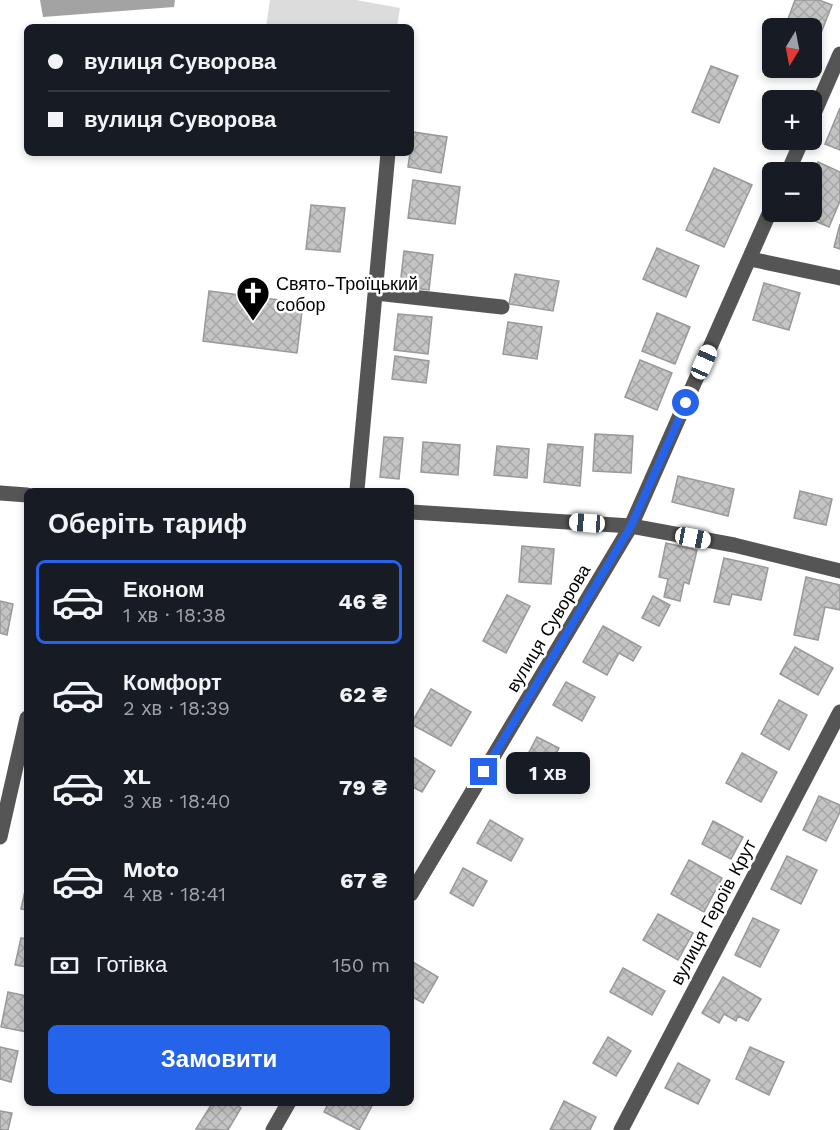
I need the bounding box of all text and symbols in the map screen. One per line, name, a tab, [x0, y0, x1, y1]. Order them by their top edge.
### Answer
north arrow	[762, 18, 822, 78]
map controls	[762, 18, 822, 222]
text: вулиця Суворова	[84, 49, 276, 74]
button: +	[762, 90, 822, 150]
text: вулиця Суворова	[84, 107, 276, 132]
button: −	[762, 162, 822, 222]
place label: Свято-Троїцький собор	[276, 273, 418, 315]
church icon: Свято-Троїцький собор	[235, 275, 271, 322]
car	[688, 342, 720, 382]
route start	[672, 389, 699, 416]
text: Оберіть тариф	[48, 508, 247, 540]
car	[568, 513, 606, 533]
car	[674, 526, 712, 550]
street label: вулиця Суворова	[502, 559, 595, 696]
icon: car	[51, 575, 105, 629]
text: Економ	[123, 577, 205, 602]
text: 46 ₴	[338, 589, 387, 614]
text: 1 хв · 18:38	[123, 603, 226, 627]
icon: car	[51, 668, 105, 722]
text: Комфорт	[123, 670, 222, 695]
text: 62 ₴	[339, 682, 387, 707]
text: 2 хв · 18:39	[123, 696, 230, 720]
callout: 1 хв	[505, 751, 589, 793]
route end	[470, 758, 497, 785]
icon: car	[51, 761, 105, 815]
text: 1 хв	[529, 761, 567, 785]
text: XL	[123, 764, 151, 789]
text: 79 ₴	[339, 775, 387, 800]
text: 3 хв · 18:40	[123, 789, 231, 813]
street label: вулиця Героїв Крут	[666, 836, 760, 988]
icon: car	[51, 854, 105, 908]
text: Moto	[123, 857, 179, 882]
text: 67 ₴	[340, 868, 387, 893]
text: 4 хв · 18:41	[123, 882, 226, 906]
icon: cash	[48, 949, 81, 982]
text: Готівка	[96, 952, 167, 977]
text: 150 m	[332, 953, 390, 977]
button: Замовити	[48, 1025, 390, 1094]

